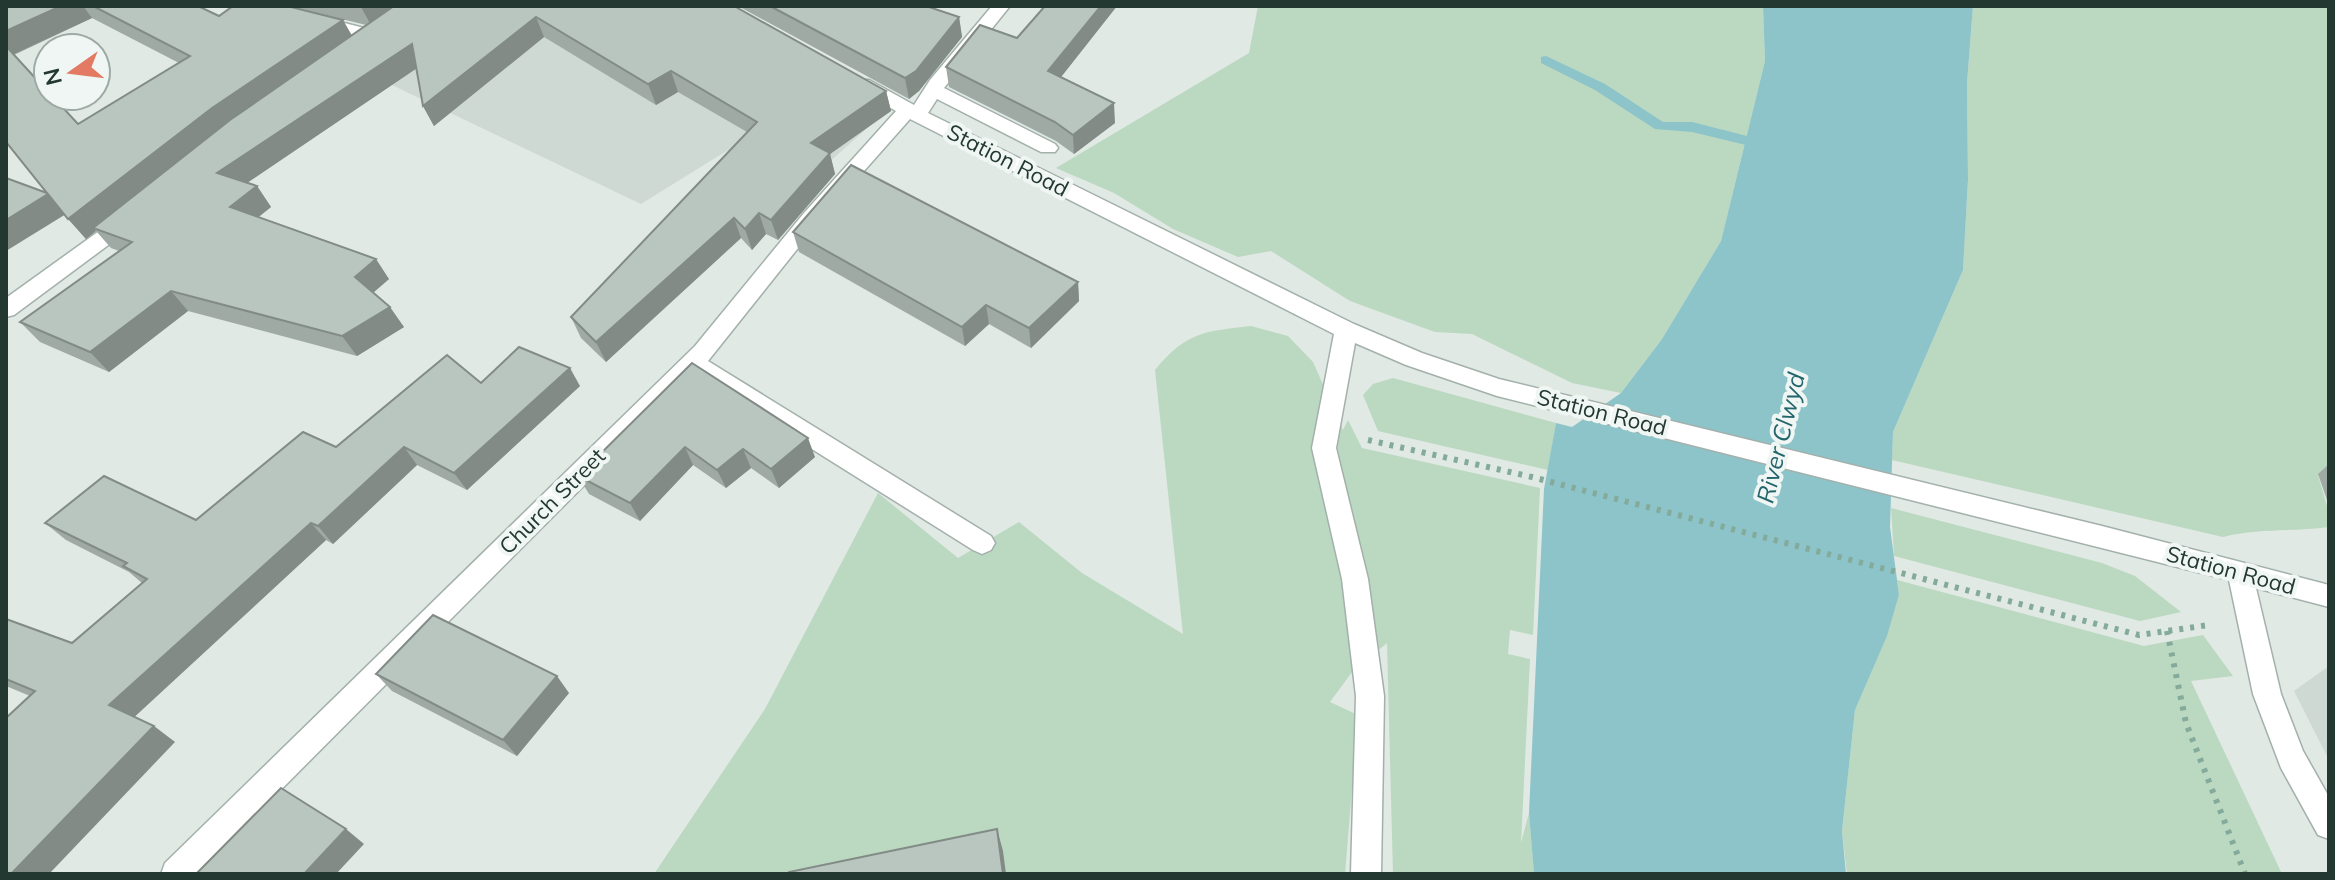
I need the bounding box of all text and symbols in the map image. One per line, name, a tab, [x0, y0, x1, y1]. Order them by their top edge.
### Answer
north arrow	[32, 32, 112, 112]
text: N	[37, 65, 68, 88]
street label: Station Road	[943, 117, 1073, 203]
water label: River Clwyd	[1749, 369, 1811, 506]
street label: Station Road	[1534, 382, 1670, 442]
street label: Church Street	[493, 442, 611, 560]
street label: Station Road	[2163, 539, 2299, 601]

